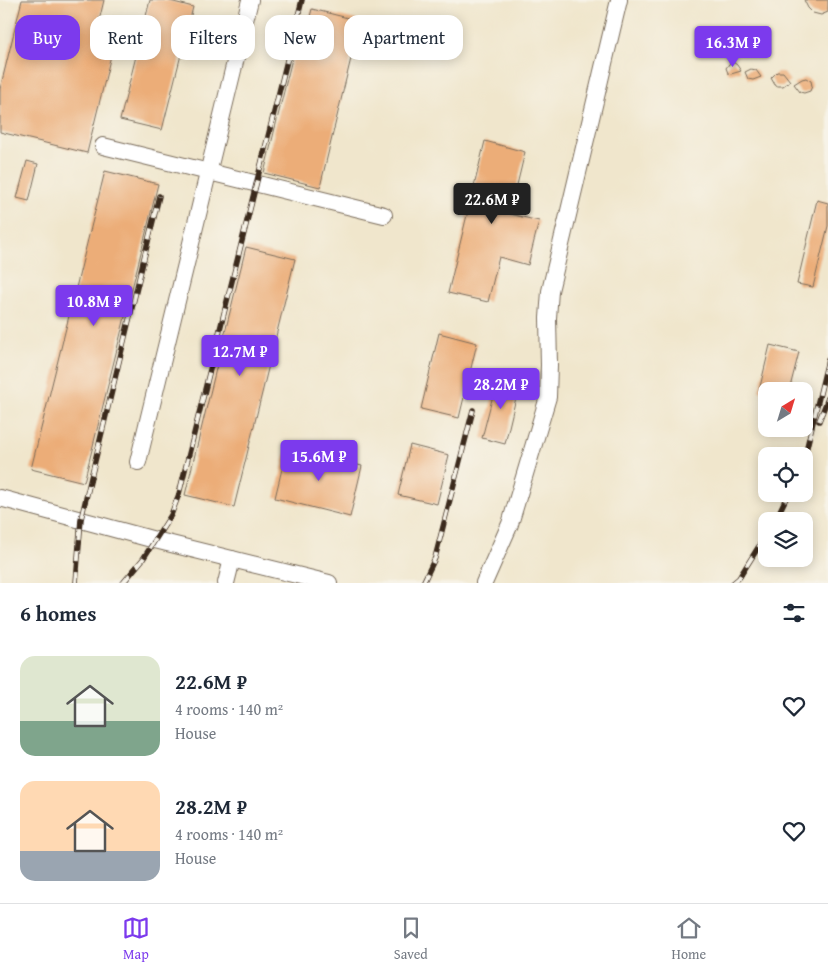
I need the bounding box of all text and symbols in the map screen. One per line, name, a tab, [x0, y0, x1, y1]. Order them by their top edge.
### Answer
chip: Buy	[15, 15, 80, 60]
chip: Rent	[90, 15, 161, 60]
chip: Filters	[171, 15, 255, 60]
chip: New	[265, 15, 334, 60]
chip: Apartment	[344, 15, 463, 60]
pin: 16.3M ₽	[687, 26, 779, 68]
text: 16.3M ₽	[706, 30, 760, 54]
pin: 22.6M ₽	[446, 182, 538, 225]
text: 22.6M ₽	[465, 187, 519, 211]
pin: 10.8M ₽	[48, 284, 140, 327]
text: 10.8M ₽	[67, 289, 121, 313]
pin: 12.7M ₽	[194, 334, 286, 377]
text: 12.7M ₽	[213, 339, 267, 363]
pin: 28.2M ₽	[455, 368, 547, 410]
text: 28.2M ₽	[474, 372, 528, 396]
north arrow	[758, 382, 812, 438]
map controls	[758, 382, 813, 567]
pin: 15.6M ₽	[273, 440, 365, 482]
text: 15.6M ₽	[292, 444, 346, 468]
button: locate	[758, 447, 813, 502]
button: layers	[758, 512, 813, 567]
text: 6 homes	[20, 598, 96, 629]
icon: filters	[780, 599, 808, 627]
text: 22.6M ₽	[175, 666, 247, 697]
icon: home	[60, 676, 120, 736]
icon: heart	[780, 692, 808, 720]
text: 4 rooms · 140 m²	[175, 697, 283, 721]
text: House	[175, 721, 216, 745]
text: 28.2M ₽	[175, 791, 247, 822]
icon: home	[60, 801, 120, 861]
icon: heart	[780, 817, 808, 845]
text: 4 rooms · 140 m²	[175, 822, 283, 846]
text: House	[175, 846, 216, 870]
tab: Map	[122, 914, 150, 964]
tab: Saved	[394, 914, 428, 964]
tab: Home	[672, 914, 706, 964]

